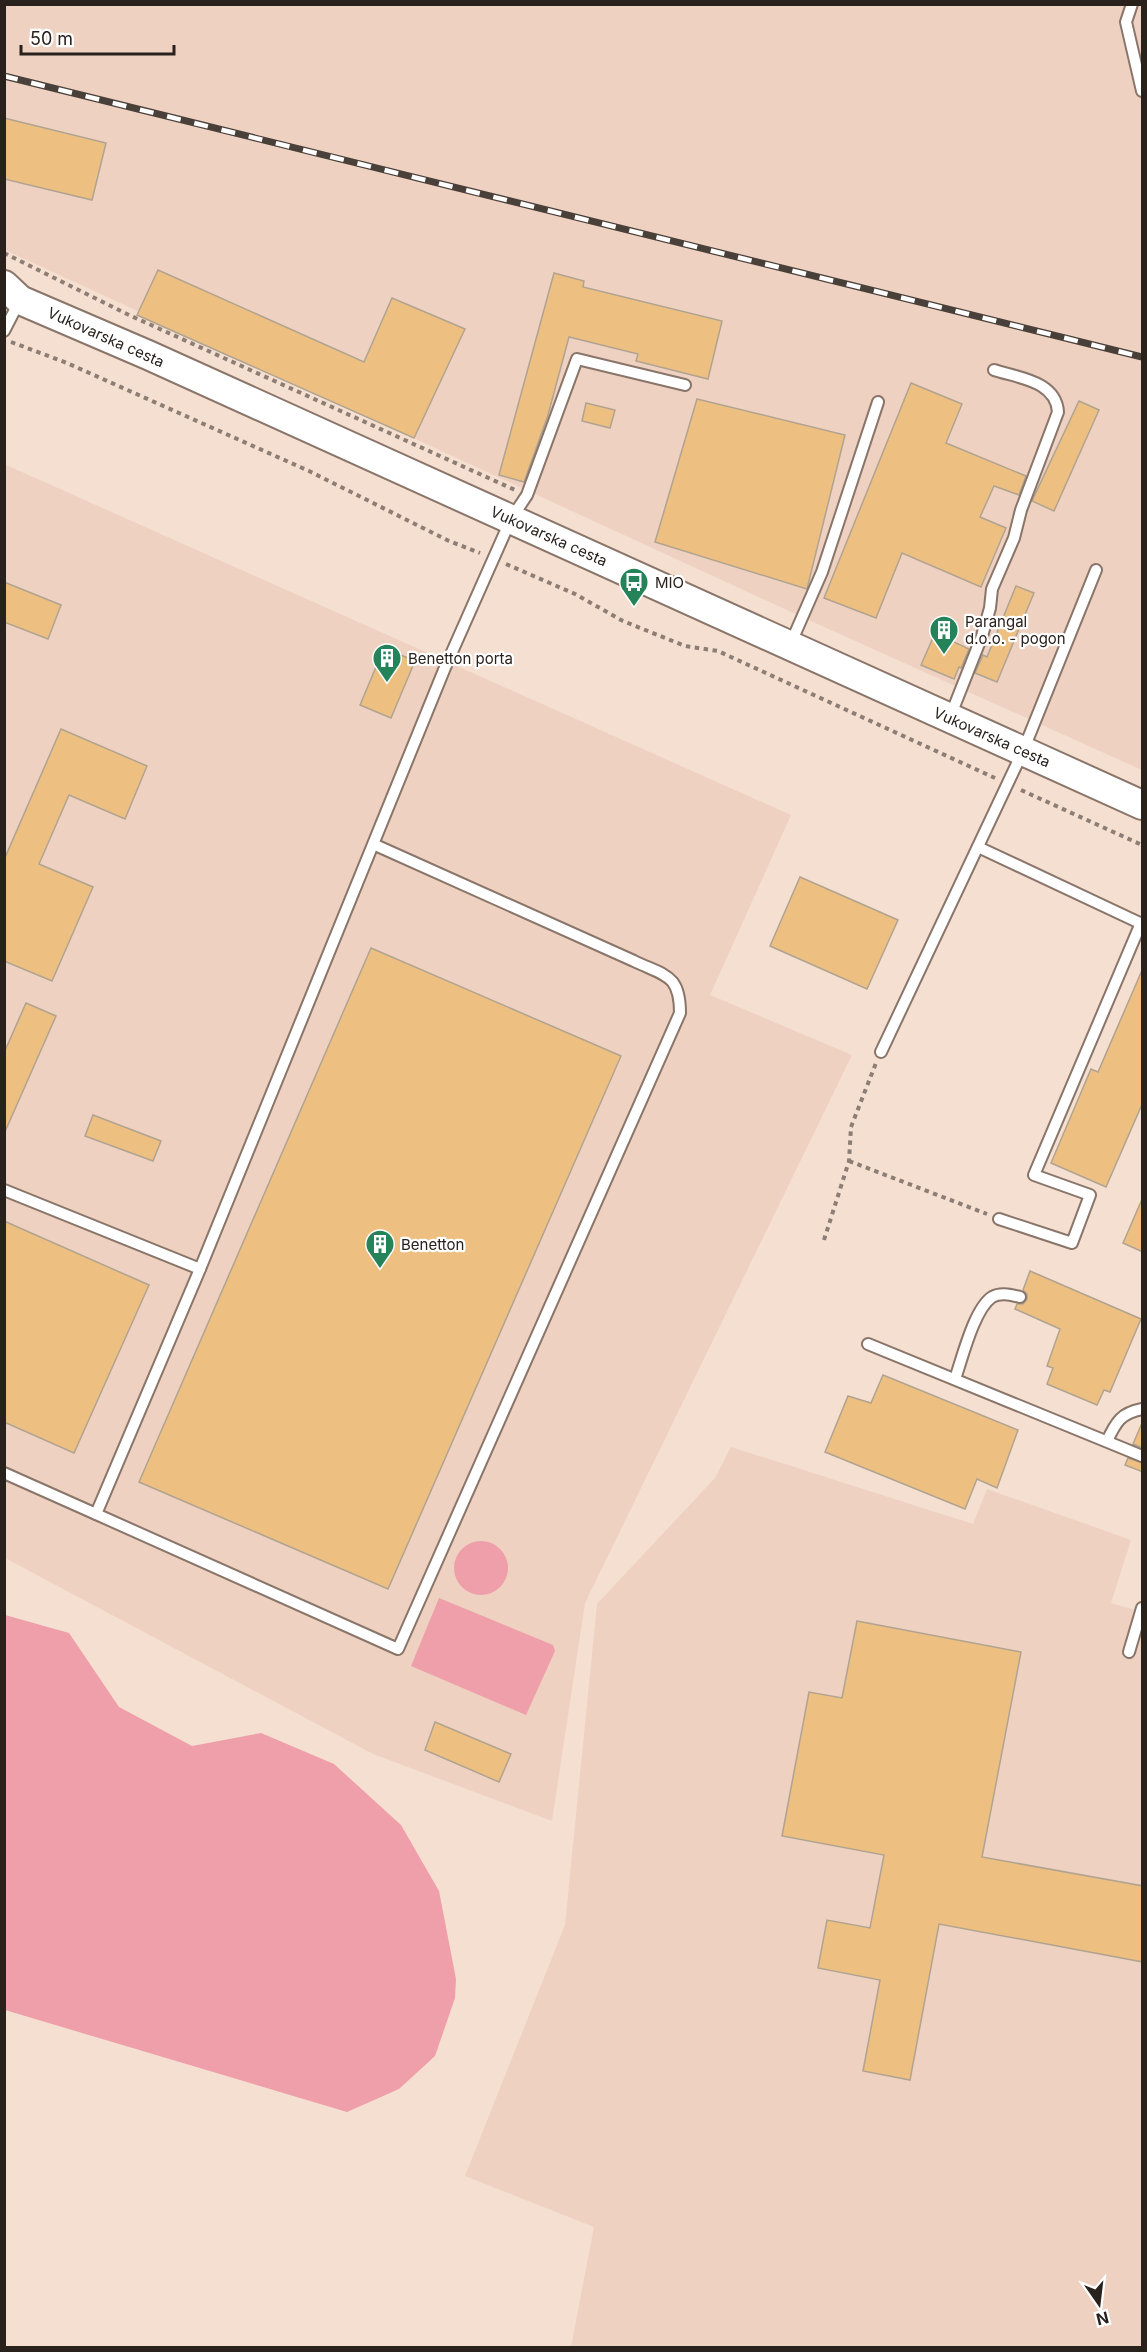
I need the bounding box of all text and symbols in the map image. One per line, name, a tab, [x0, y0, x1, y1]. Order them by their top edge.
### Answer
scale bar	[21, 18, 174, 56]
text: 50 m	[30, 28, 73, 49]
street label: Vukovarska cesta	[45, 303, 167, 371]
street label: Vukovarska cesta	[488, 502, 610, 570]
bus stop icon: MIO	[618, 566, 650, 608]
place label: MIO	[655, 573, 684, 592]
place label: Parangal d.o.o. - pogon	[965, 612, 1066, 648]
building icon: Parangal d.o.o. - pogon	[928, 614, 960, 656]
building icon: Benetton porta	[371, 642, 403, 684]
place label: Benetton porta	[408, 649, 513, 668]
street label: Vukovarska cesta	[931, 703, 1053, 771]
building icon: Benetton	[364, 1228, 396, 1270]
place label: Benetton	[401, 1235, 464, 1254]
north arrow	[1069, 2274, 1129, 2334]
text: N	[1094, 2307, 1111, 2330]

